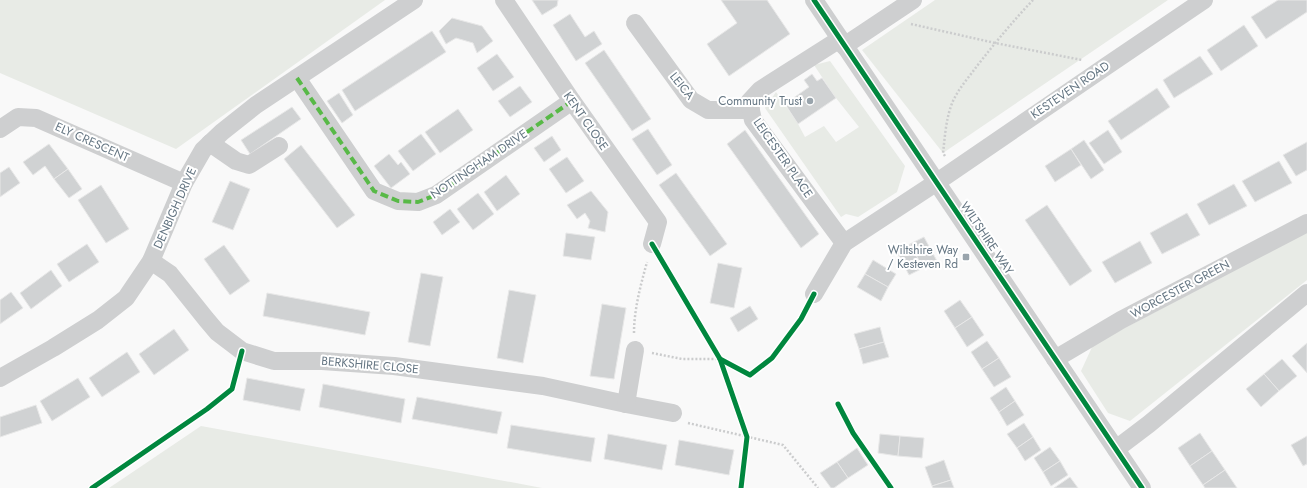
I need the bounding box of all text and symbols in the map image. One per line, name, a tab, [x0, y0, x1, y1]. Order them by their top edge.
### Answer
street label: KESTEVEN ROAD	[1027, 57, 1113, 123]
street label: LEICA	[665, 68, 699, 104]
street label: KENT CLOSE	[559, 88, 613, 154]
place label: Community Trust	[718, 92, 802, 110]
marker: Community Trust	[805, 96, 815, 106]
street label: LEICESTER PLACE	[749, 115, 817, 201]
street label: ELY CRESCENT	[52, 118, 132, 167]
street label: NOTTINGHAM DRIVE	[427, 125, 531, 203]
street label: DENBIGH DRIVE	[149, 164, 201, 252]
street label: WILTSHIRE WAY	[956, 198, 1018, 278]
place label: Wiltshire Way / Kesteven Rd	[887, 241, 959, 273]
marker: Wiltshire Way / Kesteven Rd	[961, 252, 971, 262]
street label: WORCESTER GREEN	[1127, 255, 1233, 323]
street label: BERKSHIRE CLOSE	[321, 352, 419, 378]

